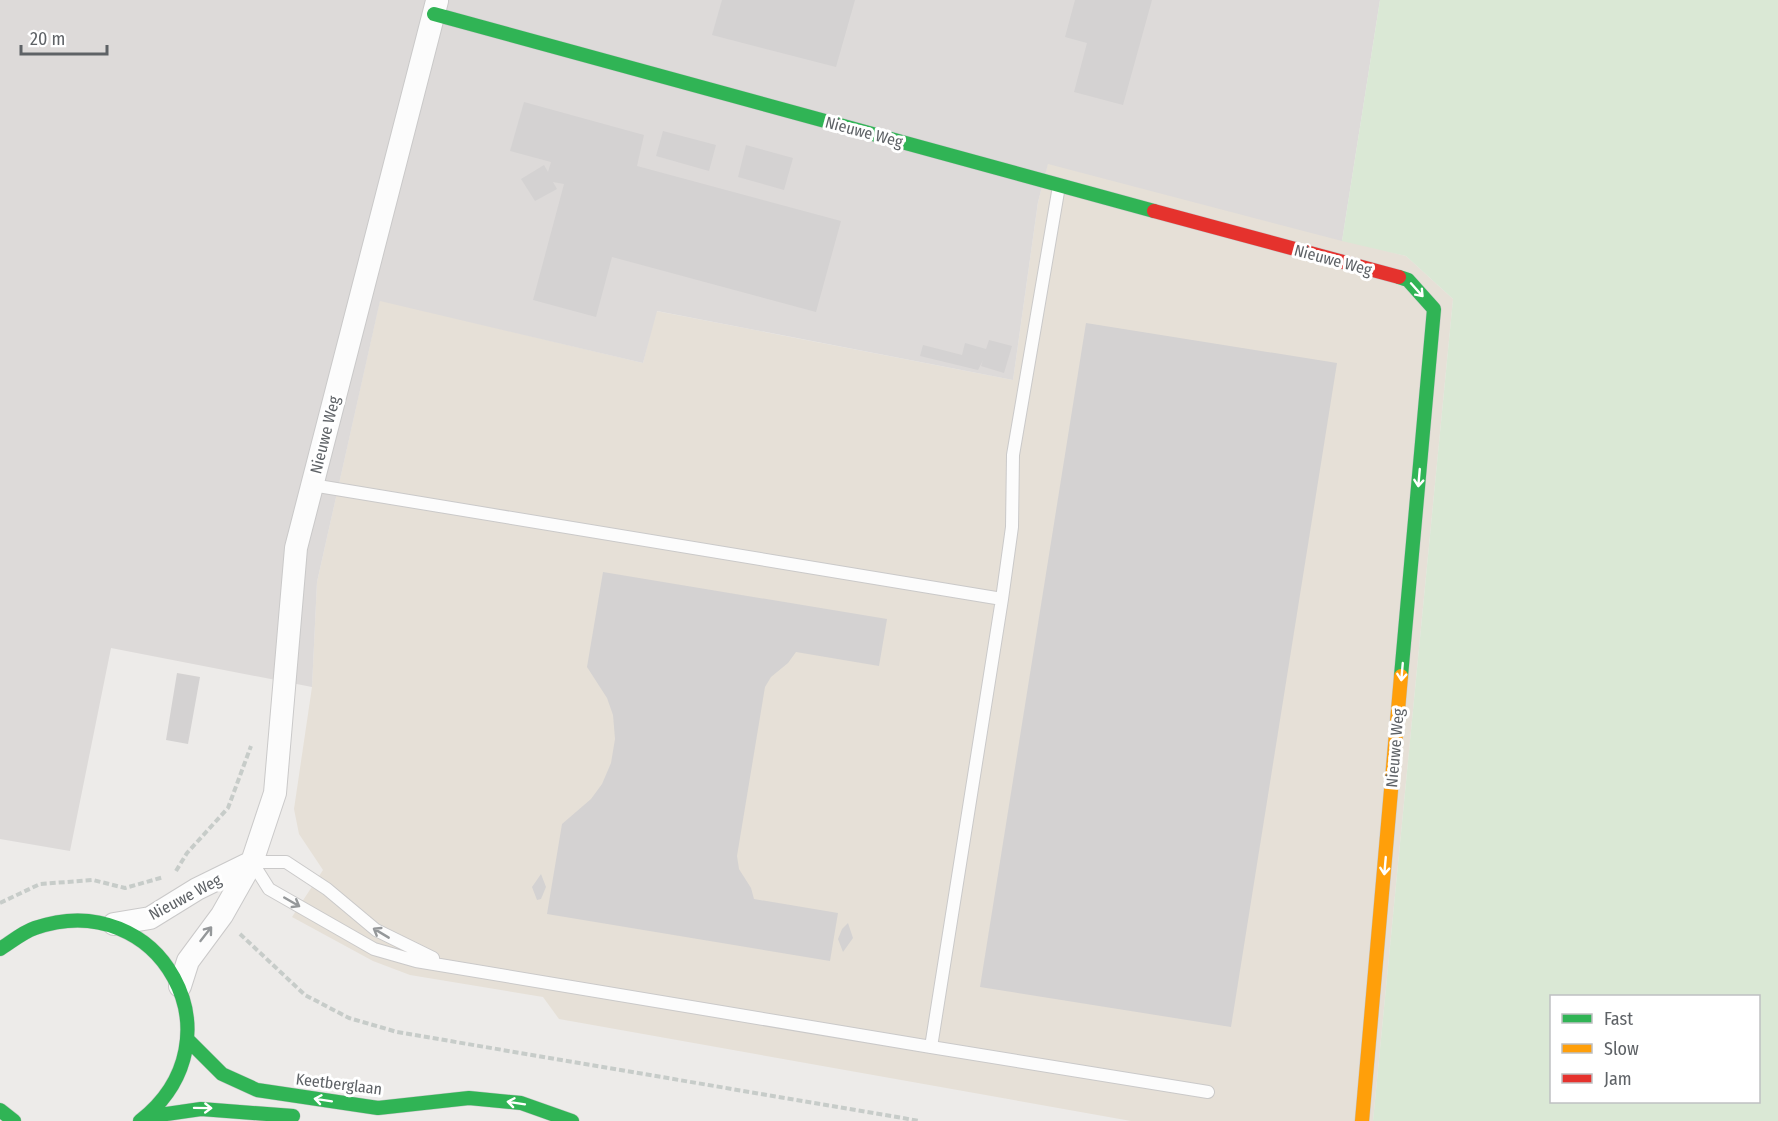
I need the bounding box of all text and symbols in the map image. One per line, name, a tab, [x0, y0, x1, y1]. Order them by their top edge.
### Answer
scale bar	[21, 18, 106, 56]
text: 20 m	[30, 28, 65, 50]
street label: Nieuwe Weg	[823, 113, 905, 152]
street label: Nieuwe Weg	[1292, 241, 1374, 280]
one-way arrow	[1410, 282, 1424, 297]
street label: Nieuwe Weg	[306, 394, 344, 476]
one-way arrow	[1413, 467, 1424, 487]
one-way arrow	[1396, 661, 1407, 681]
street label: Nieuwe Weg	[1382, 707, 1408, 788]
one-way arrow	[1379, 856, 1390, 875]
street label: Nieuwe Weg	[145, 870, 225, 924]
one-way arrow	[283, 897, 300, 909]
one-way arrow	[373, 926, 390, 938]
one-way arrow	[200, 927, 213, 943]
legend	[1550, 995, 1760, 1103]
text: Fast	[1604, 1008, 1633, 1030]
text: Slow	[1604, 1038, 1639, 1060]
text: Jam	[1604, 1068, 1632, 1090]
street label: Keetberglaan	[295, 1069, 383, 1099]
one-way arrow	[313, 1094, 333, 1105]
one-way arrow	[507, 1098, 527, 1109]
one-way arrow	[193, 1102, 213, 1113]

